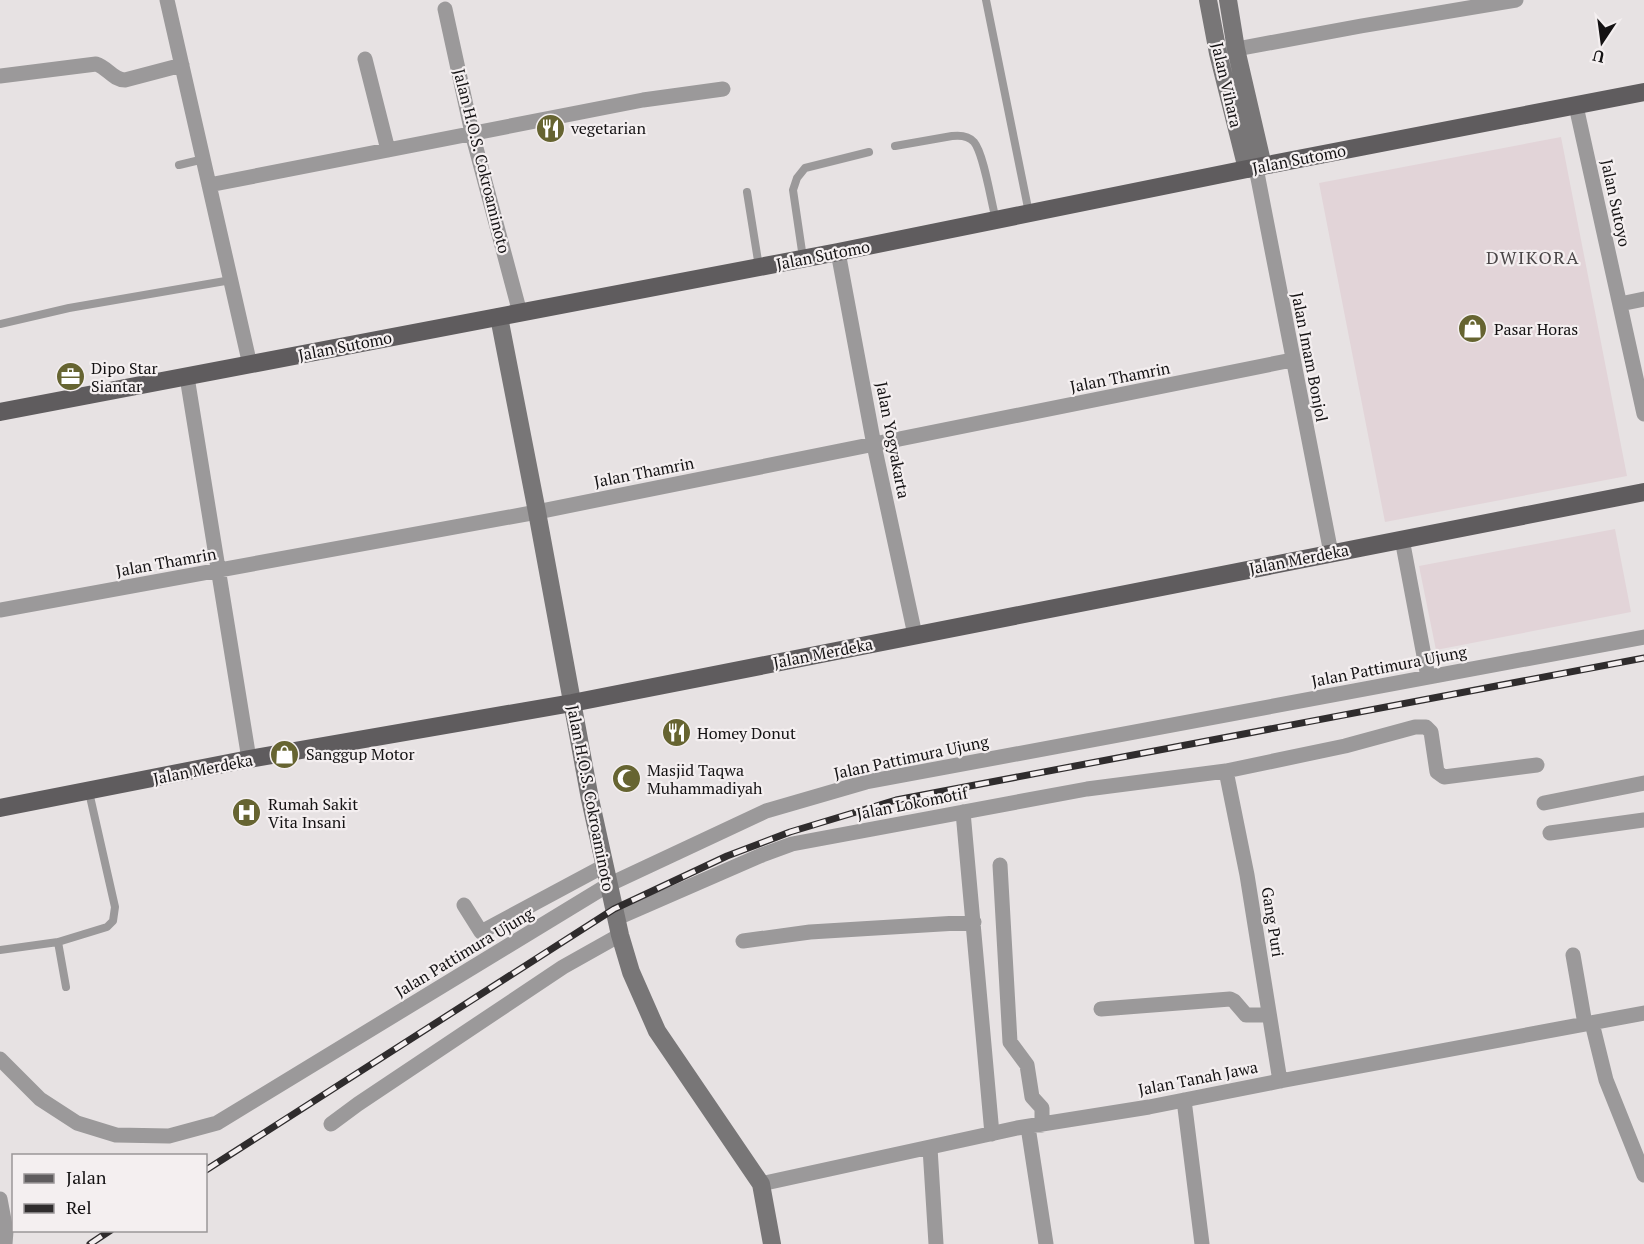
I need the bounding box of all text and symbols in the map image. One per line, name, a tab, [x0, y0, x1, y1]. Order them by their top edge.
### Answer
north arrow	[1572, 12, 1632, 72]
street label: Jalan Vihara	[1207, 40, 1247, 130]
text: U	[1590, 44, 1607, 69]
street label: Jalan H.O.S. Cokroaminoto	[448, 66, 516, 256]
restaurant icon: vegetarian	[534, 112, 566, 144]
place label: vegetarian	[570, 117, 646, 139]
street label: Jalan Sutomo	[1250, 139, 1348, 179]
street label: Jalan Sutoyo	[1596, 157, 1636, 249]
street label: Jalan Sutomo	[774, 235, 872, 275]
district label: DWIKORA	[1486, 245, 1580, 269]
street label: Jalan Imam Bonjol	[1287, 290, 1333, 424]
shop icon: Pasar Horas	[1457, 313, 1489, 345]
place label: Pasar Horas	[1494, 318, 1578, 340]
street label: Jalan Sutomo	[296, 326, 394, 366]
street label: Jalan Thamrin	[1068, 356, 1172, 397]
place label: Dipo Star Siantar	[91, 357, 159, 397]
office icon: Dipo Star Siantar	[54, 361, 86, 393]
street label: Jalan Yogyakarta	[871, 380, 915, 500]
street label: Jalan Thamrin	[592, 451, 696, 492]
street label: Jalan Merdeka	[1247, 539, 1351, 579]
street label: Jalan Thamrin	[114, 542, 218, 582]
street label: Jalan Merdeka	[771, 633, 875, 673]
street label: Jalan Pattimura Ujung	[1310, 640, 1469, 692]
street label: Jalan H.O.S. Cokroaminoto	[562, 703, 620, 893]
restaurant icon: Homey Donut	[660, 717, 692, 749]
place label: Homey Donut	[697, 722, 796, 744]
street label: Jalan Pattimura Ujung	[832, 730, 991, 784]
shop icon: Sanggup Motor	[269, 738, 301, 770]
place label: Sanggup Motor	[306, 743, 415, 765]
street label: Jalan Merdeka	[151, 749, 255, 789]
place label: Masjid Taqwa Muhammadiyah	[647, 759, 763, 799]
mosque icon: Masjid Taqwa Muhammadiyah	[610, 763, 642, 795]
street label: Jalan Lokomotif	[854, 781, 971, 825]
place label: Rumah Sakit Vita Insani	[268, 793, 358, 833]
hospital icon: Rumah Sakit Vita Insani	[231, 797, 263, 829]
street label: Gang Puri	[1257, 885, 1289, 959]
street label: Jalan Pattimura Ujung	[391, 902, 538, 1002]
street label: Jalan Tanah Jawa	[1136, 1056, 1260, 1100]
legend	[12, 1154, 207, 1232]
text: Jalan	[66, 1165, 107, 1189]
text: Rel	[66, 1195, 92, 1219]

